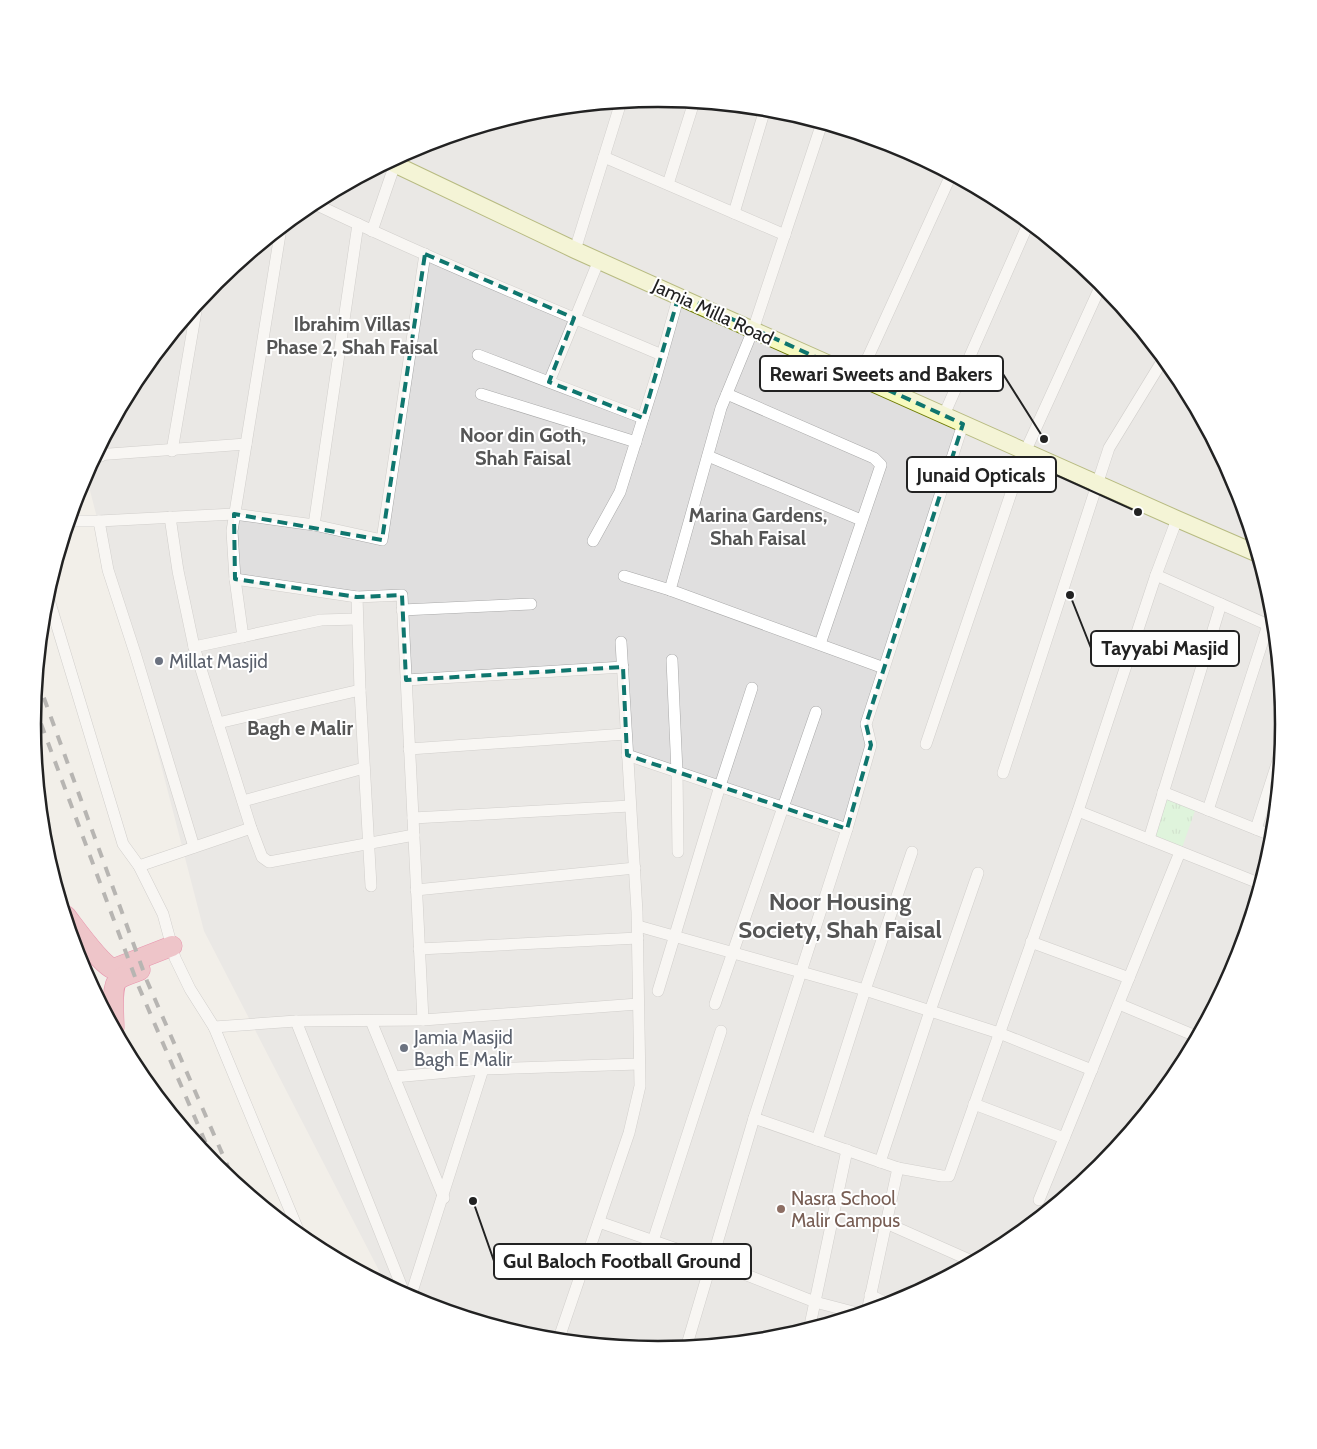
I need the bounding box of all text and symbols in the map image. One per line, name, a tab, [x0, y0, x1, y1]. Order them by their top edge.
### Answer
street label: Jamia Milla Road	[648, 274, 777, 350]
district label: Ibrahim Villas Phase 2, Shah Faisal	[266, 312, 438, 359]
callout: Rewari Sweets and Bakers	[760, 356, 1003, 391]
text: Rewari Sweets and Bakers	[769, 362, 993, 386]
district label: Noor din Goth, Shah Faisal	[460, 423, 586, 470]
callout: Junaid Opticals	[907, 457, 1056, 492]
text: Junaid Opticals	[916, 463, 1046, 487]
district label: Marina Gardens, Shah Faisal	[689, 503, 827, 550]
callout: Tayyabi Masjid	[1091, 631, 1239, 666]
text: Tayyabi Masjid	[1101, 636, 1229, 660]
place label: Millat Masjid	[169, 650, 268, 673]
marker: Millat Masjid	[153, 655, 165, 667]
district label: Bagh e Malir	[247, 716, 353, 740]
district label: Noor Housing Society, Shah Faisal	[738, 887, 942, 944]
place label: Jamia Masjid Bagh E Malir	[413, 1026, 513, 1071]
marker: Jamia Masjid Bagh E Malir	[398, 1042, 410, 1054]
place label: Nasra School Malir Campus	[791, 1187, 900, 1232]
marker: Nasra School Malir Campus	[775, 1203, 787, 1215]
callout: Gul Baloch Football Ground	[494, 1244, 751, 1279]
text: Gul Baloch Football Ground	[503, 1249, 741, 1273]

